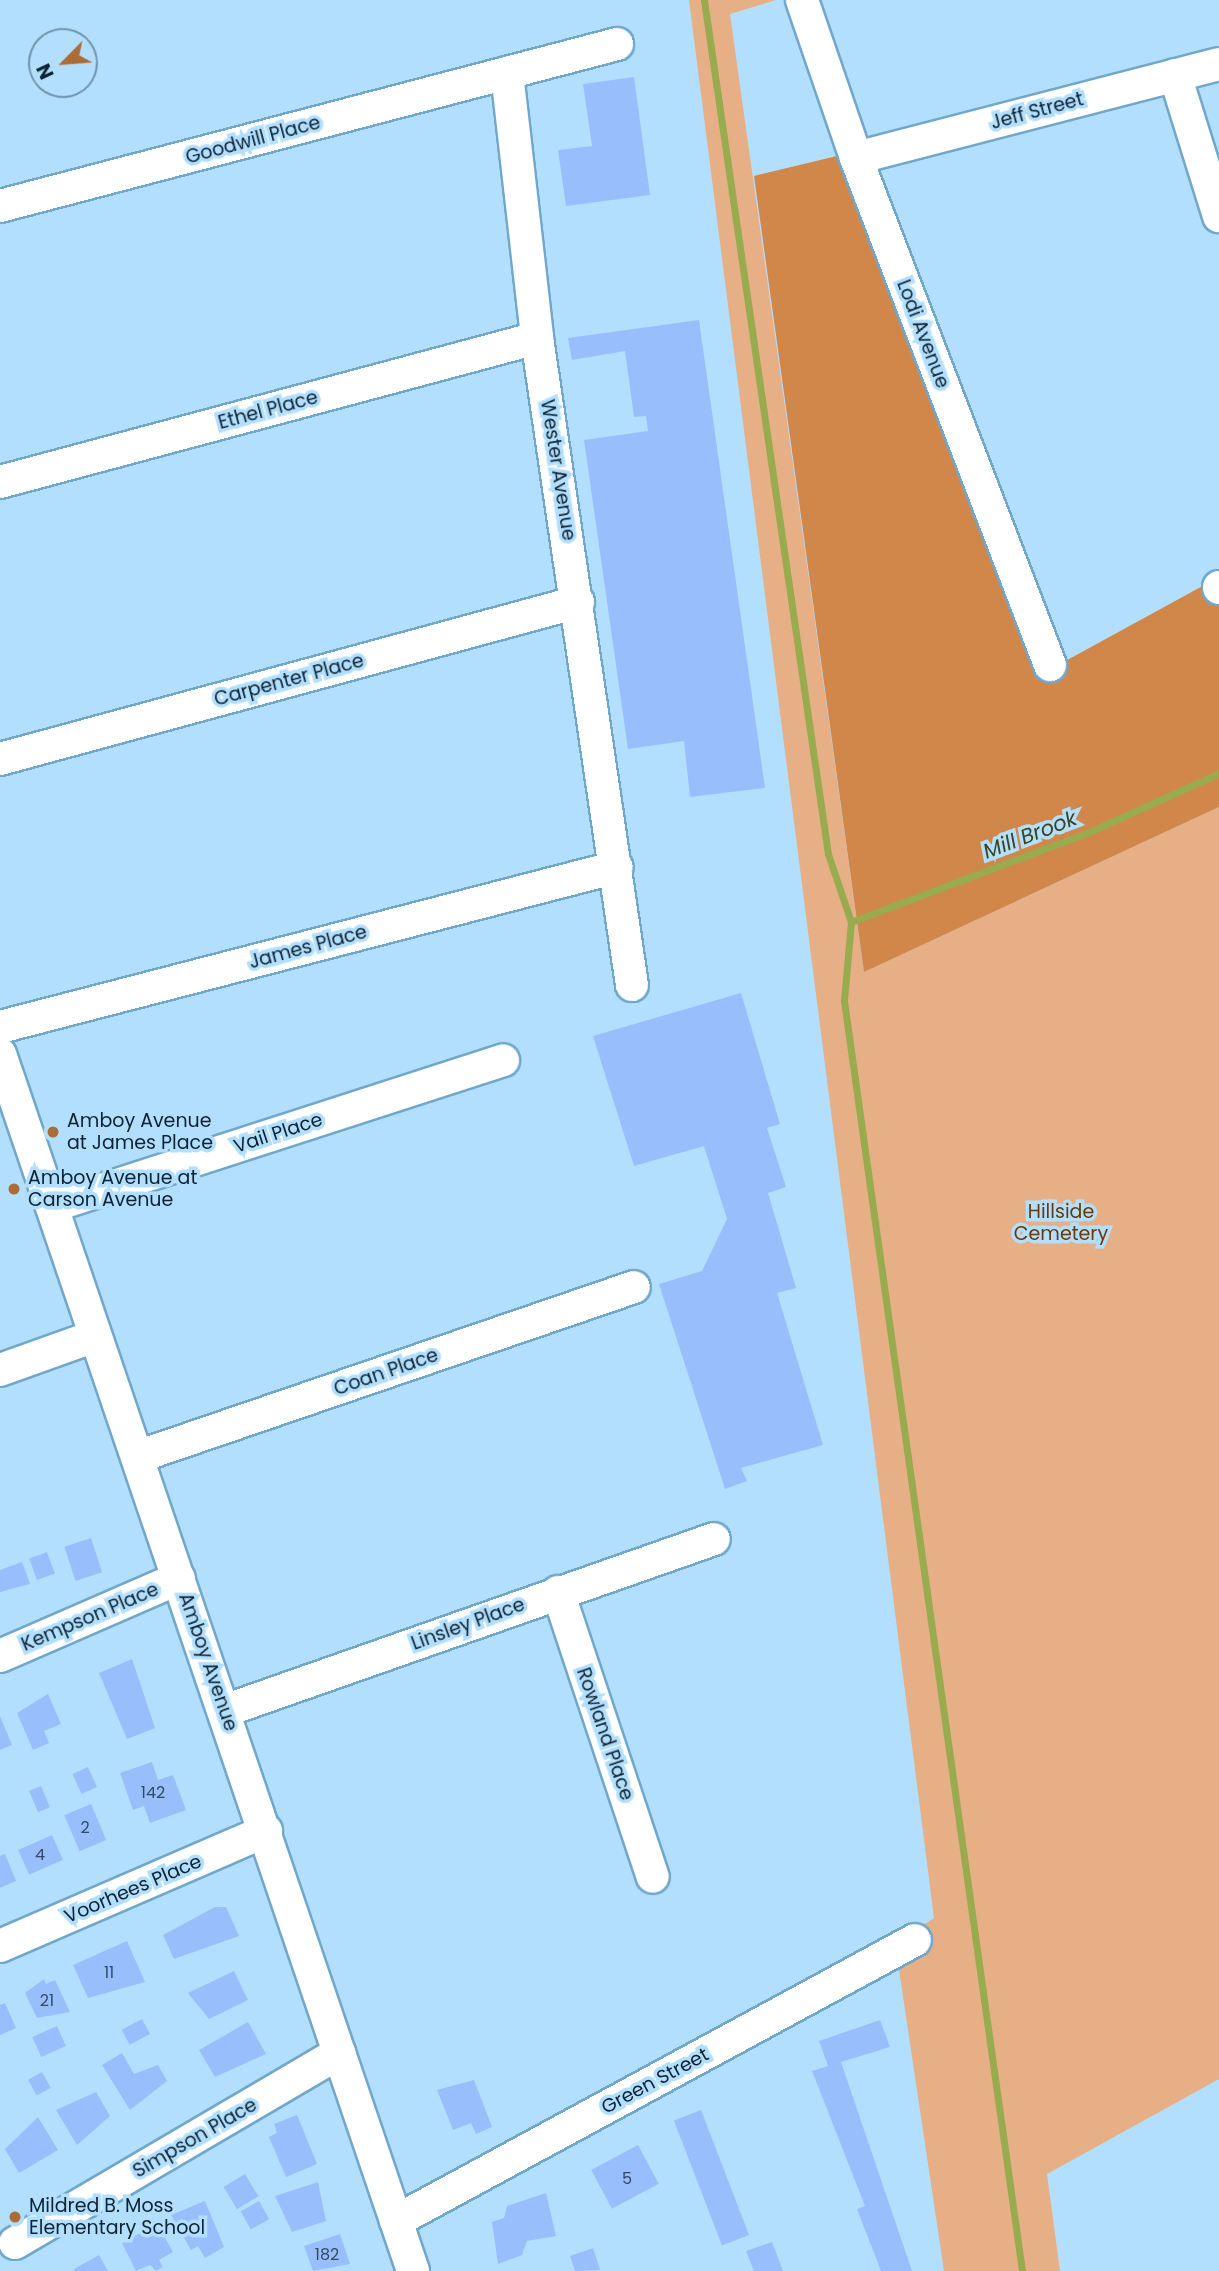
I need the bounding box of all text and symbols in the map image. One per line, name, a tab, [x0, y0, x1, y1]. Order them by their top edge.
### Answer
north arrow	[28, 28, 98, 98]
text: N	[30, 59, 61, 83]
street label: Jeff Street	[988, 88, 1086, 134]
street label: Goodwill Place	[183, 111, 323, 169]
street label: Lodi Avenue	[892, 277, 954, 391]
street label: Ethel Place	[216, 386, 320, 434]
street label: Wester Avenue	[536, 398, 580, 542]
street label: Carpenter Place	[212, 649, 366, 711]
water label: Mill Brook	[980, 806, 1080, 864]
street label: James Place	[247, 920, 369, 974]
street label: Vail Place	[231, 1108, 325, 1158]
place label: Amboy Avenue at James Place	[67, 1110, 213, 1154]
marker: Amboy Avenue at James Place	[45, 1124, 61, 1140]
place label: Amboy Avenue at Carson Avenue	[28, 1167, 197, 1211]
marker: Amboy Avenue at Carson Avenue	[6, 1181, 22, 1197]
park label: Hillside Cemetery	[1014, 1201, 1108, 1245]
street label: Coan Place	[331, 1344, 441, 1400]
street label: Kempson Place	[18, 1578, 162, 1656]
street label: Amboy Avenue	[174, 1590, 242, 1734]
street label: Linsley Place	[408, 1593, 528, 1655]
street label: Rowland Place	[572, 1665, 638, 1803]
house number: 142	[141, 1783, 165, 1803]
house number: 2	[80, 1818, 90, 1838]
house number: 4	[35, 1845, 45, 1865]
street label: Voorhees Place	[61, 1850, 205, 1928]
house number: 11	[104, 1963, 114, 1983]
house number: 21	[40, 1991, 54, 2011]
street label: Green Street	[597, 2043, 713, 2119]
street label: Simpson Place	[129, 2093, 261, 2183]
house number: 5	[622, 2169, 632, 2189]
place label: Mildred B. Moss Elementary School	[29, 2195, 205, 2239]
marker: Mildred B. Moss Elementary School	[7, 2209, 23, 2225]
house number: 182	[315, 2245, 339, 2265]

